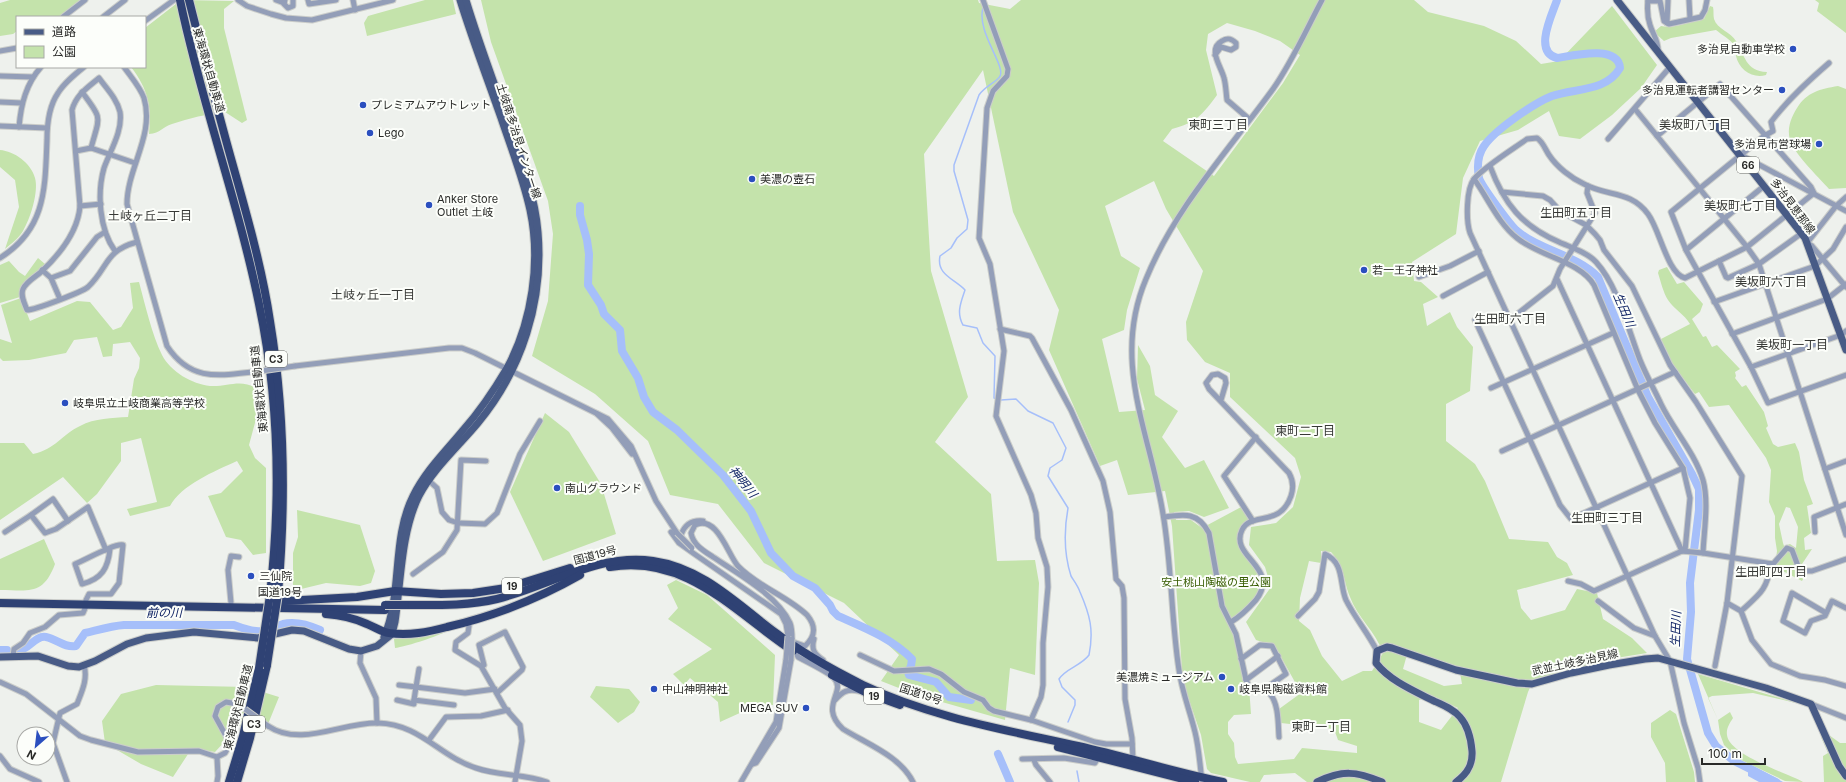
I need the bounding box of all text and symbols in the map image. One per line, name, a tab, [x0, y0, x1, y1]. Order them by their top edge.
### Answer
legend	[16, 16, 146, 68]
text: 道路	[52, 24, 76, 39]
street label: 東海環状自動車道	[190, 26, 228, 114]
place label: 多治見自動車学校	[1697, 42, 1785, 56]
text: 公園	[52, 44, 76, 59]
marker: 多治見自動車学校	[1788, 44, 1798, 54]
street label: 土岐南多治見インター線	[494, 81, 544, 201]
place label: 多治見運転者講習センター	[1642, 83, 1774, 97]
marker: 多治見運転者講習センター	[1777, 85, 1787, 95]
place label: プレミアムアウトレット	[371, 98, 491, 112]
marker: プレミアムアウトレット	[358, 100, 368, 110]
district label: 東町三丁目	[1188, 117, 1248, 132]
district label: 美坂町八丁目	[1659, 117, 1731, 132]
place label: Lego	[378, 126, 404, 140]
marker: Lego	[365, 128, 375, 138]
place label: 多治見市営球場	[1734, 137, 1811, 151]
marker: 多治見市営球場	[1814, 139, 1824, 149]
road number: 66	[1737, 157, 1759, 173]
place label: 美濃の壺石	[760, 172, 815, 186]
marker: 美濃の壺石	[747, 174, 757, 184]
street label: 多治見恵那線	[1768, 175, 1818, 237]
place label: Anker Store Outlet 土岐	[437, 192, 498, 219]
district label: 美坂町七丁目	[1704, 198, 1776, 213]
marker: Anker Store Outlet 土岐	[424, 200, 434, 210]
district label: 生田町五丁目	[1540, 205, 1612, 220]
district label: 土岐ヶ丘二丁目	[108, 208, 192, 223]
place label: 若一王子神社	[1372, 263, 1438, 277]
marker: 若一王子神社	[1359, 265, 1369, 275]
district label: 美坂町六丁目	[1735, 274, 1807, 289]
district label: 土岐ヶ丘一丁目	[331, 287, 415, 302]
water label: 生田川	[1611, 290, 1639, 331]
district label: 生田町六丁目	[1474, 311, 1546, 326]
district label: 美坂町一丁目	[1756, 337, 1828, 352]
street label: 東海環状自動車道	[247, 345, 271, 433]
road number: C3	[265, 351, 287, 367]
place label: 岐阜県立土岐商業高等学校	[73, 396, 205, 410]
marker: 岐阜県立土岐商業高等学校	[60, 398, 70, 408]
district label: 東町二丁目	[1275, 423, 1335, 438]
water label: 神明川	[726, 463, 762, 502]
place label: 南山グラウンド	[565, 481, 642, 495]
marker: 南山グラウンド	[552, 483, 562, 493]
district label: 生田町三丁目	[1571, 510, 1643, 525]
street label: 国道19号	[572, 543, 618, 567]
district label: 生田町四丁目	[1735, 564, 1807, 579]
place label: 三仙院	[259, 569, 292, 583]
marker: 三仙院	[246, 571, 256, 581]
park label: 安土桃山陶磁の里公園	[1161, 575, 1271, 589]
road number: 19	[502, 578, 522, 594]
street label: 国道19号	[258, 585, 302, 599]
water label: 前の川	[146, 605, 184, 620]
water label: 生田川	[1667, 609, 1684, 647]
street label: 武並土岐多治見線	[1531, 646, 1619, 678]
street label: 東海環状自動車道	[221, 663, 255, 751]
place label: 美濃焼ミュージアム	[1116, 670, 1214, 684]
marker: 美濃焼ミュージアム	[1217, 672, 1227, 682]
street label: 国道19号	[898, 680, 944, 708]
place label: 中山神明神社	[662, 682, 728, 696]
place label: 岐阜県陶磁資料館	[1239, 682, 1327, 696]
marker: 中山神明神社	[649, 684, 659, 694]
marker: 岐阜県陶磁資料館	[1226, 684, 1236, 694]
road number: 19	[864, 688, 884, 704]
place label: MEGA SUV	[740, 701, 798, 715]
marker: MEGA SUV	[801, 703, 811, 713]
road number: C3	[243, 716, 265, 732]
district label: 東町一丁目	[1291, 719, 1351, 734]
north arrow	[16, 726, 56, 766]
scale bar	[1702, 740, 1765, 766]
text: 100 m	[1708, 746, 1742, 761]
text: N	[24, 747, 38, 763]

